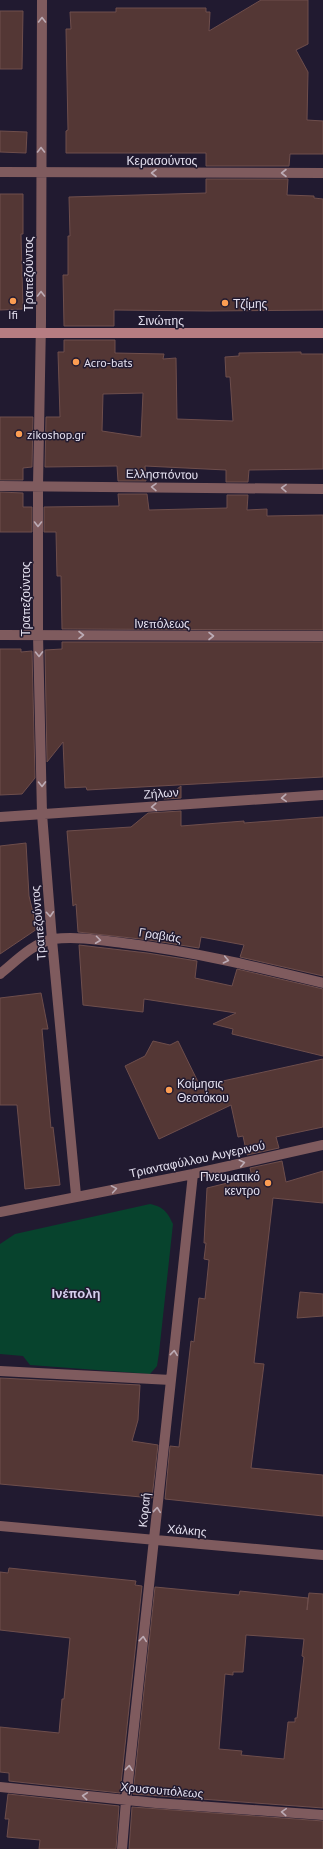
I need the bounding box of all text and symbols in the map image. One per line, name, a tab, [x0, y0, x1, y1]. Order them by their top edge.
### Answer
one-way arrow	[38, 17, 46, 23]
one-way arrow	[37, 147, 45, 153]
street label: Κερασούντος	[127, 153, 198, 168]
one-way arrow	[151, 169, 157, 177]
one-way arrow	[281, 169, 287, 177]
street label: Τραπεζούντος	[21, 236, 36, 312]
one-way arrow	[37, 291, 45, 297]
marker: Ifi	[8, 296, 18, 306]
place label: Τζίμης	[233, 296, 268, 311]
marker: Τζίμης	[220, 298, 230, 308]
place label: Ifi	[8, 307, 18, 322]
street label: Σινώπης	[138, 313, 184, 328]
place label: Acro-bats	[84, 355, 133, 370]
marker: Acro-bats	[71, 357, 81, 367]
place label: zikoshop.gr	[27, 427, 85, 442]
marker: zikoshop.gr	[14, 429, 24, 439]
street label: Ελλησπόντου	[126, 466, 198, 482]
one-way arrow	[151, 483, 157, 491]
one-way arrow	[281, 484, 287, 492]
one-way arrow	[34, 521, 42, 527]
street label: Τραπεζούντος	[18, 561, 33, 637]
street label: Ινεπόλεως	[134, 616, 190, 631]
one-way arrow	[78, 631, 84, 639]
one-way arrow	[208, 632, 214, 640]
one-way arrow	[34, 651, 43, 657]
one-way arrow	[37, 781, 46, 787]
street label: Ζήλων	[143, 784, 179, 802]
one-way arrow	[281, 793, 287, 802]
one-way arrow	[151, 802, 157, 811]
street label: Τραπεζούντος	[27, 885, 49, 961]
one-way arrow	[45, 911, 54, 917]
street label: Γραβιάς	[138, 924, 182, 946]
one-way arrow	[95, 935, 101, 944]
one-way arrow	[223, 956, 229, 964]
place label: Κοίμησις Θεοτόκου	[177, 1076, 229, 1105]
marker: Κοίμησις Θεοτόκου	[164, 1085, 174, 1095]
street label: Τριανταφύλλου Αυγερινού	[128, 1137, 266, 1181]
one-way arrow	[239, 1160, 245, 1168]
place label: Πνευματικό κεντρο	[200, 1169, 260, 1198]
marker: Πνευματικό κεντρο	[263, 1178, 273, 1188]
one-way arrow	[111, 1185, 118, 1193]
district label: Ινέπολη	[52, 1285, 100, 1302]
one-way arrow	[169, 1350, 178, 1356]
street label: Κοραή	[135, 1492, 153, 1528]
one-way arrow	[152, 1507, 161, 1513]
street label: Χάλκης	[167, 1521, 207, 1539]
one-way arrow	[138, 1636, 147, 1642]
one-way arrow	[124, 1765, 133, 1771]
street label: Χρυσουπόλεως	[120, 1779, 204, 1801]
one-way arrow	[82, 1792, 88, 1801]
one-way arrow	[281, 1808, 287, 1817]

